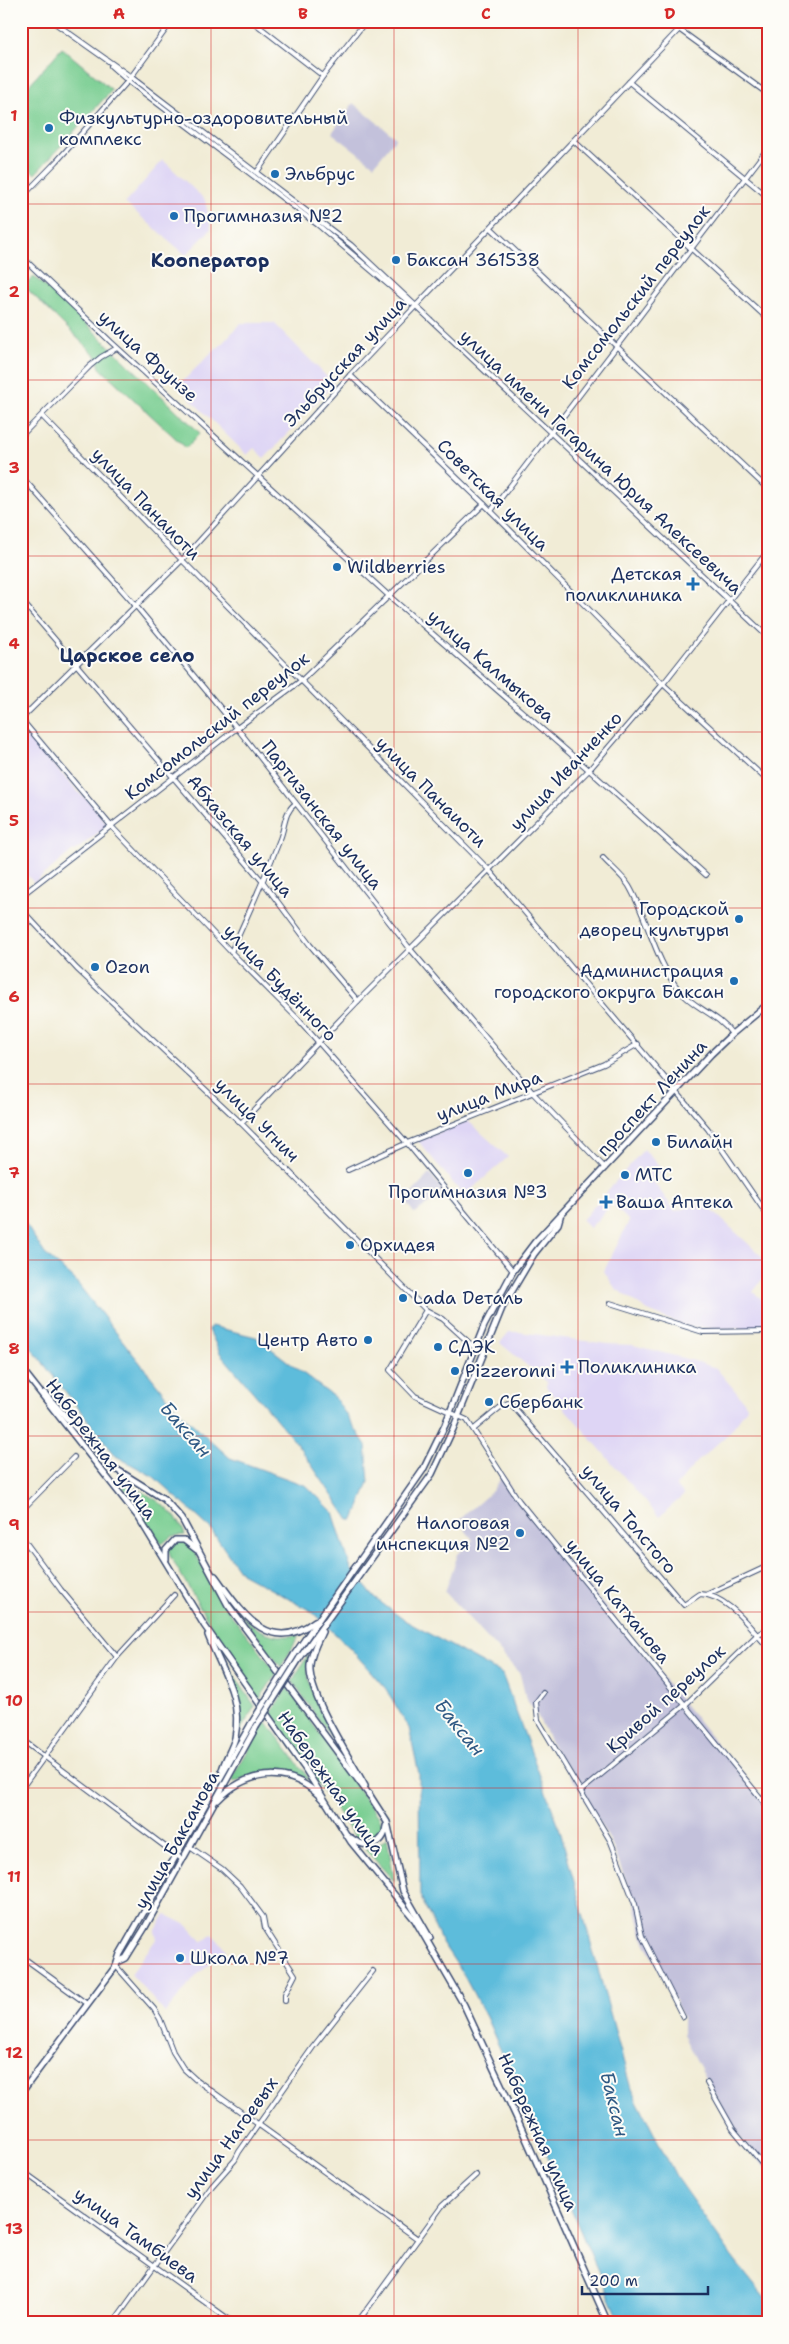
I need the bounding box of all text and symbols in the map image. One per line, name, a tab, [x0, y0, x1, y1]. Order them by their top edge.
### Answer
text: A	[113, 3, 125, 24]
text: B	[298, 3, 308, 24]
text: C	[481, 3, 491, 24]
text: D	[664, 3, 676, 24]
text: 1	[10, 105, 18, 126]
place label: Физкультурно-оздоровительный комплекс	[59, 106, 348, 151]
marker: Физкультурно-оздоровительный комплекс	[43, 122, 55, 134]
place label: Эльбрус	[285, 162, 355, 186]
marker: Эльбрус	[269, 168, 281, 180]
street label: Комсомольский переулок	[556, 200, 716, 394]
place label: Прогимназия №2	[184, 204, 343, 228]
marker: Прогимназия №2	[168, 210, 180, 222]
district label: Кооператор	[151, 248, 269, 273]
place label: Баксан 361538	[406, 248, 540, 272]
marker: Баксан 361538	[390, 254, 402, 266]
text: 2	[8, 281, 20, 302]
street label: Эльбрусская улица	[278, 292, 412, 432]
street label: улица Фрунзе	[93, 305, 203, 407]
street label: улица имени Гагарина Юрия Алексеевича	[454, 324, 748, 600]
street label: Советская улица	[432, 434, 554, 556]
street label: улица Панаиоти	[86, 443, 206, 566]
text: 3	[8, 457, 20, 478]
place label: Wildberries	[347, 555, 446, 579]
marker: Wildberries	[331, 561, 343, 573]
place label: Детская поликлиника	[565, 562, 682, 607]
marker: Детская поликлиника	[686, 577, 700, 591]
street label: улица Калмыкова	[422, 604, 560, 728]
text: 4	[8, 633, 20, 654]
district label: Царское село	[59, 643, 195, 668]
street label: Комсомольский переулок	[120, 646, 314, 806]
street label: улица Иванченко	[504, 706, 628, 836]
street label: улица Панаиоти	[370, 731, 492, 853]
street label: Партизанская улица	[256, 735, 388, 895]
street label: Абхазская улица	[182, 770, 298, 902]
text: 5	[9, 810, 19, 831]
place label: Городской дворец культуры	[579, 897, 729, 942]
marker: Городской дворец культуры	[733, 913, 745, 925]
street label: улица Будённого	[218, 919, 342, 1047]
place label: Ozon	[105, 955, 150, 979]
place label: Администрация городского округа Баксан	[494, 959, 724, 1004]
marker: Ozon	[89, 961, 101, 973]
marker: Администрация городского округа Баксан	[728, 975, 740, 987]
text: 6	[8, 986, 20, 1007]
street label: проспект Ленина	[592, 1034, 712, 1162]
street label: улица Мира	[433, 1065, 545, 1127]
street label: улица Угнич	[210, 1073, 304, 1167]
place label: Билайн	[666, 1130, 733, 1154]
marker: Билайн	[650, 1136, 662, 1148]
text: 7	[8, 1162, 20, 1183]
place label: МТС	[635, 1163, 673, 1187]
marker: Прогимназия №3	[462, 1167, 474, 1179]
marker: МТС	[619, 1169, 631, 1181]
place label: Прогимназия №3	[388, 1180, 548, 1204]
place label: Ваша Аптека	[616, 1190, 733, 1214]
marker: Ваша Аптека	[600, 1196, 612, 1208]
place label: Орхидея	[360, 1233, 435, 1257]
marker: Орхидея	[344, 1239, 356, 1251]
place label: Lada Dеталь	[413, 1286, 523, 1310]
marker: Lada Dеталь	[397, 1292, 409, 1304]
place label: Центр Авто	[257, 1328, 358, 1352]
marker: Центр Авто	[362, 1334, 374, 1346]
place label: СДЭК	[448, 1335, 496, 1359]
text: 8	[8, 1338, 20, 1359]
marker: СДЭК	[432, 1341, 444, 1353]
place label: Поликлиника	[578, 1355, 696, 1379]
place label: Pizzeronni	[465, 1359, 556, 1383]
marker: Поликлиника	[560, 1360, 574, 1374]
marker: Pizzeronni	[449, 1365, 461, 1377]
street label: Набережная улица	[40, 1374, 162, 1524]
place label: Сбербанк	[499, 1390, 583, 1414]
water label: Баксан	[154, 1396, 217, 1463]
marker: Сбербанк	[483, 1396, 495, 1408]
street label: улица Толстого	[576, 1459, 682, 1579]
place label: Налоговая инспекция №2	[376, 1511, 510, 1556]
text: 9	[8, 1514, 20, 1535]
marker: Налоговая инспекция №2	[514, 1527, 526, 1539]
street label: улица Катханова	[560, 1534, 676, 1668]
street label: Кривой переулок	[601, 1639, 731, 1759]
text: 10	[5, 1690, 23, 1711]
water label: Баксан	[429, 1694, 490, 1761]
street label: Набережная улица	[272, 1706, 390, 1860]
street label: улица Баксанова	[129, 1767, 225, 1913]
text: 11	[7, 1866, 21, 1887]
place label: Школа №7	[190, 1946, 289, 1970]
marker: Школа №7	[174, 1952, 186, 1964]
text: 12	[5, 2042, 23, 2063]
street label: Набережная улица	[492, 2049, 584, 2215]
water label: Баксан	[594, 2069, 635, 2139]
street label: улица Нагоевых	[179, 2072, 283, 2204]
street label: улица Тамбиева	[69, 2182, 203, 2288]
text: 13	[5, 2218, 23, 2239]
scale bar	[582, 2264, 708, 2296]
text: 200 m	[589, 2271, 638, 2291]

